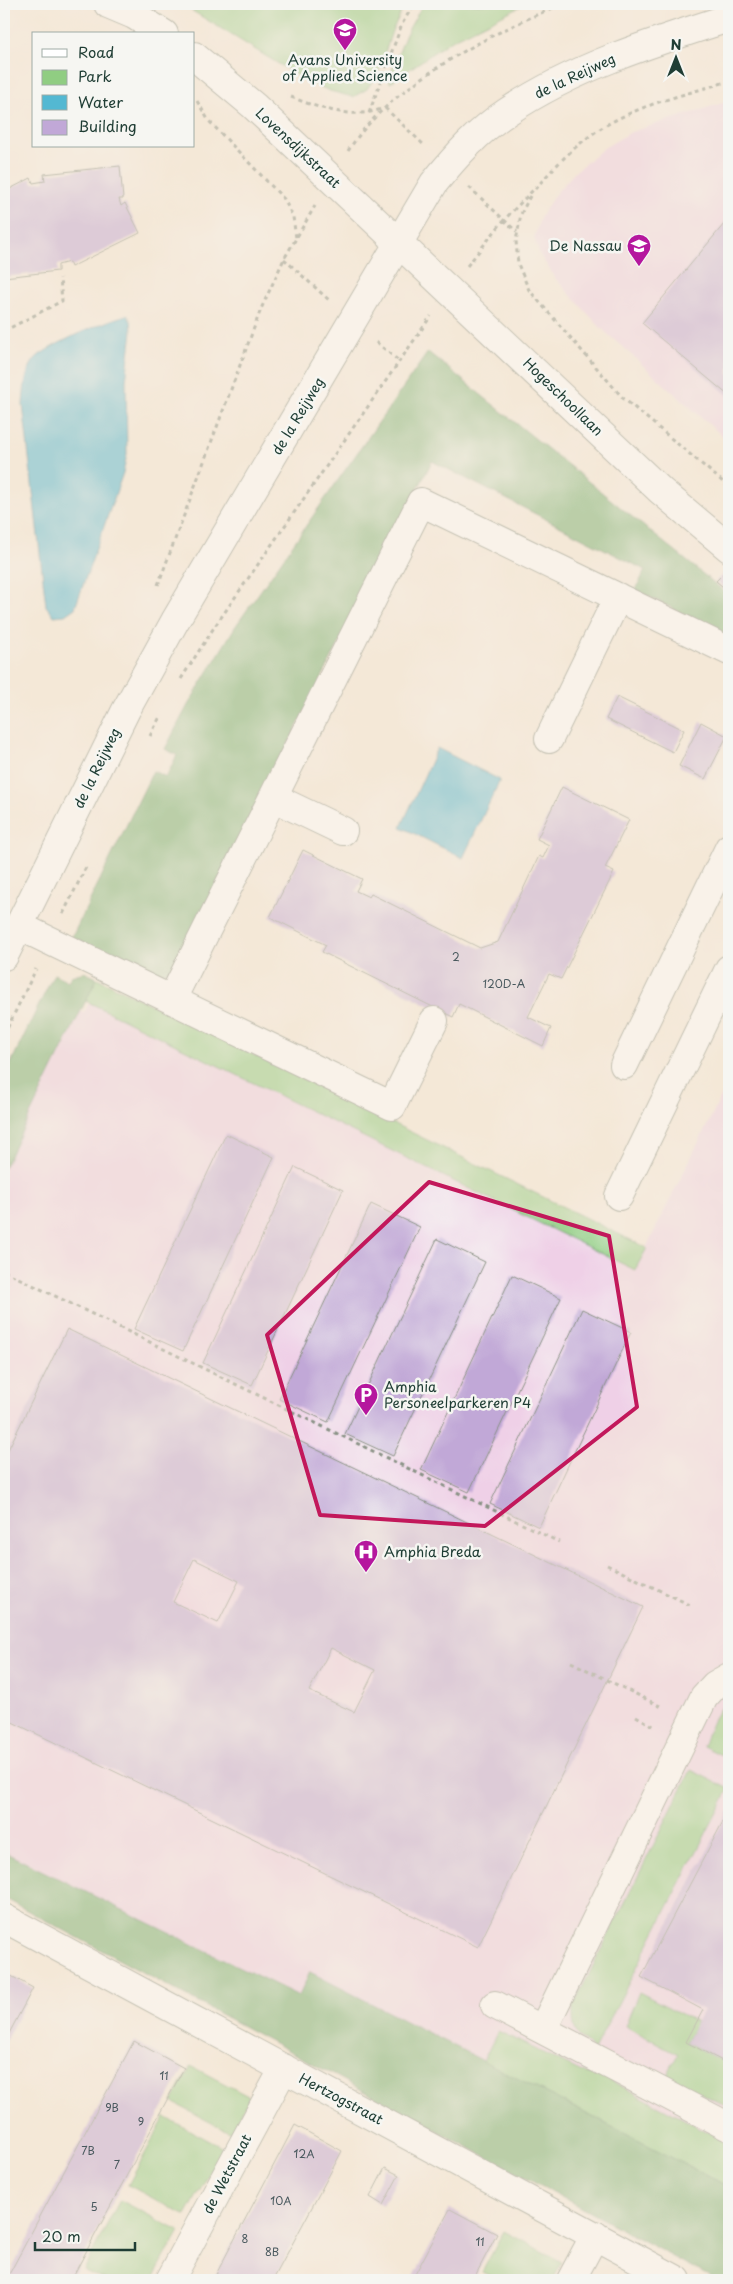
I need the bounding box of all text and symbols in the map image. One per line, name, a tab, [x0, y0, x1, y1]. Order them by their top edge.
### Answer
school or university icon: Avans University of Applied Science	[332, 17, 358, 51]
legend	[32, 32, 195, 148]
north arrow	[650, 32, 700, 82]
text: N	[670, 34, 682, 55]
text: Road	[78, 40, 114, 63]
street label: de la Reijweg	[531, 48, 619, 104]
place label: Avans University of Applied Science	[282, 49, 408, 86]
text: Park	[78, 64, 112, 87]
text: Water	[78, 90, 123, 113]
street label: Lovensdijkstraat	[251, 102, 346, 193]
text: Building	[78, 114, 137, 137]
school or university icon: De Nassau	[626, 233, 652, 267]
place label: De Nassau	[549, 235, 622, 256]
street label: Hogeschoollaan	[518, 353, 608, 441]
street label: de la Reijweg	[266, 373, 329, 459]
street label: de la Reijweg	[68, 724, 125, 812]
house number: 2	[452, 948, 460, 965]
house number: 120D-A	[483, 975, 526, 992]
place label: Amphia Personeelparkeren P4	[384, 1376, 531, 1413]
parking icon: Amphia Personeelparkeren P4	[353, 1382, 379, 1416]
hospital icon: Amphia Breda	[353, 1539, 379, 1573]
place label: Amphia Breda	[384, 1541, 482, 1562]
house number: 11	[159, 2067, 169, 2084]
street label: Hertzogstraat	[295, 2068, 387, 2130]
house number: 9B	[105, 2099, 119, 2116]
house number: 9	[138, 2113, 144, 2130]
street label: de Wetstraat	[197, 2130, 256, 2217]
house number: 7B	[81, 2142, 95, 2159]
house number: 12A	[293, 2145, 315, 2162]
house number: 7	[114, 2156, 120, 2173]
house number: 10A	[270, 2192, 292, 2209]
house number: 5	[90, 2198, 98, 2215]
scale bar	[35, 2219, 135, 2251]
text: 20 m	[42, 2224, 81, 2247]
house number: 8	[242, 2230, 249, 2247]
house number: 11	[475, 2233, 485, 2250]
house number: 8B	[265, 2243, 279, 2260]

